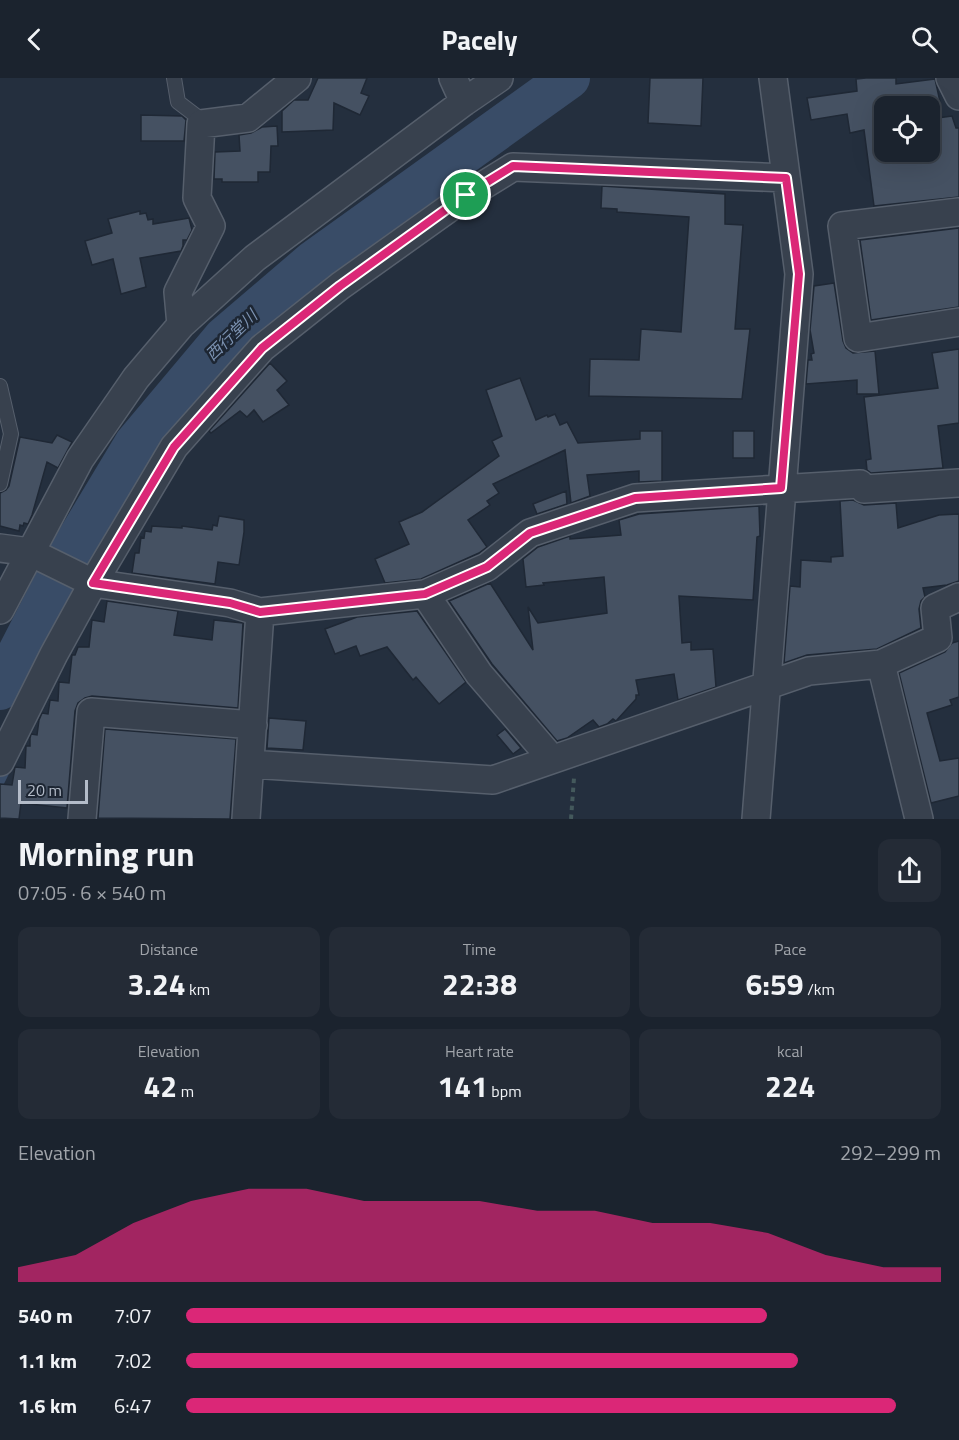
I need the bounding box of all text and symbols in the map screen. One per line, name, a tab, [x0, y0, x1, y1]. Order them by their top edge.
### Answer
text: Pacely	[441, 19, 518, 60]
icon: back	[18, 23, 51, 56]
icon: search	[908, 23, 941, 56]
map controls	[874, 96, 940, 162]
button: locate	[874, 96, 940, 162]
pin	[440, 169, 491, 220]
icon: arrive	[449, 178, 482, 211]
water label: 西行堂川	[200, 303, 264, 366]
scale bar	[18, 777, 88, 804]
text: 20 m	[27, 778, 62, 802]
text: Morning run	[18, 829, 195, 879]
button: share	[878, 839, 941, 902]
text: 07:05 · 6 × 540 m	[18, 877, 166, 908]
text: Distance	[140, 937, 198, 961]
text: Time	[463, 937, 496, 961]
text: Pace	[774, 937, 806, 961]
text: 3.24	[128, 961, 186, 1007]
text: 22:38	[442, 961, 517, 1007]
text: 6:59	[746, 961, 804, 1007]
text: km	[186, 977, 210, 1001]
text: /km	[804, 977, 835, 1001]
text: Elevation	[138, 1039, 200, 1063]
text: Heart rate	[445, 1039, 514, 1063]
text: kcal	[777, 1039, 803, 1063]
text: 42	[144, 1063, 177, 1109]
text: 141	[437, 1063, 488, 1109]
text: 224	[765, 1063, 815, 1109]
text: m	[177, 1079, 194, 1103]
text: bpm	[488, 1079, 522, 1103]
text: Elevation	[18, 1137, 96, 1168]
text: 292–299 m	[840, 1137, 941, 1168]
text: 540 m	[18, 1300, 73, 1331]
text: 7:07	[114, 1300, 152, 1331]
text: 1.1 km	[18, 1345, 77, 1376]
text: 7:02	[114, 1345, 152, 1376]
text: 1.6 km	[18, 1390, 77, 1421]
text: 6:47	[114, 1390, 152, 1421]

